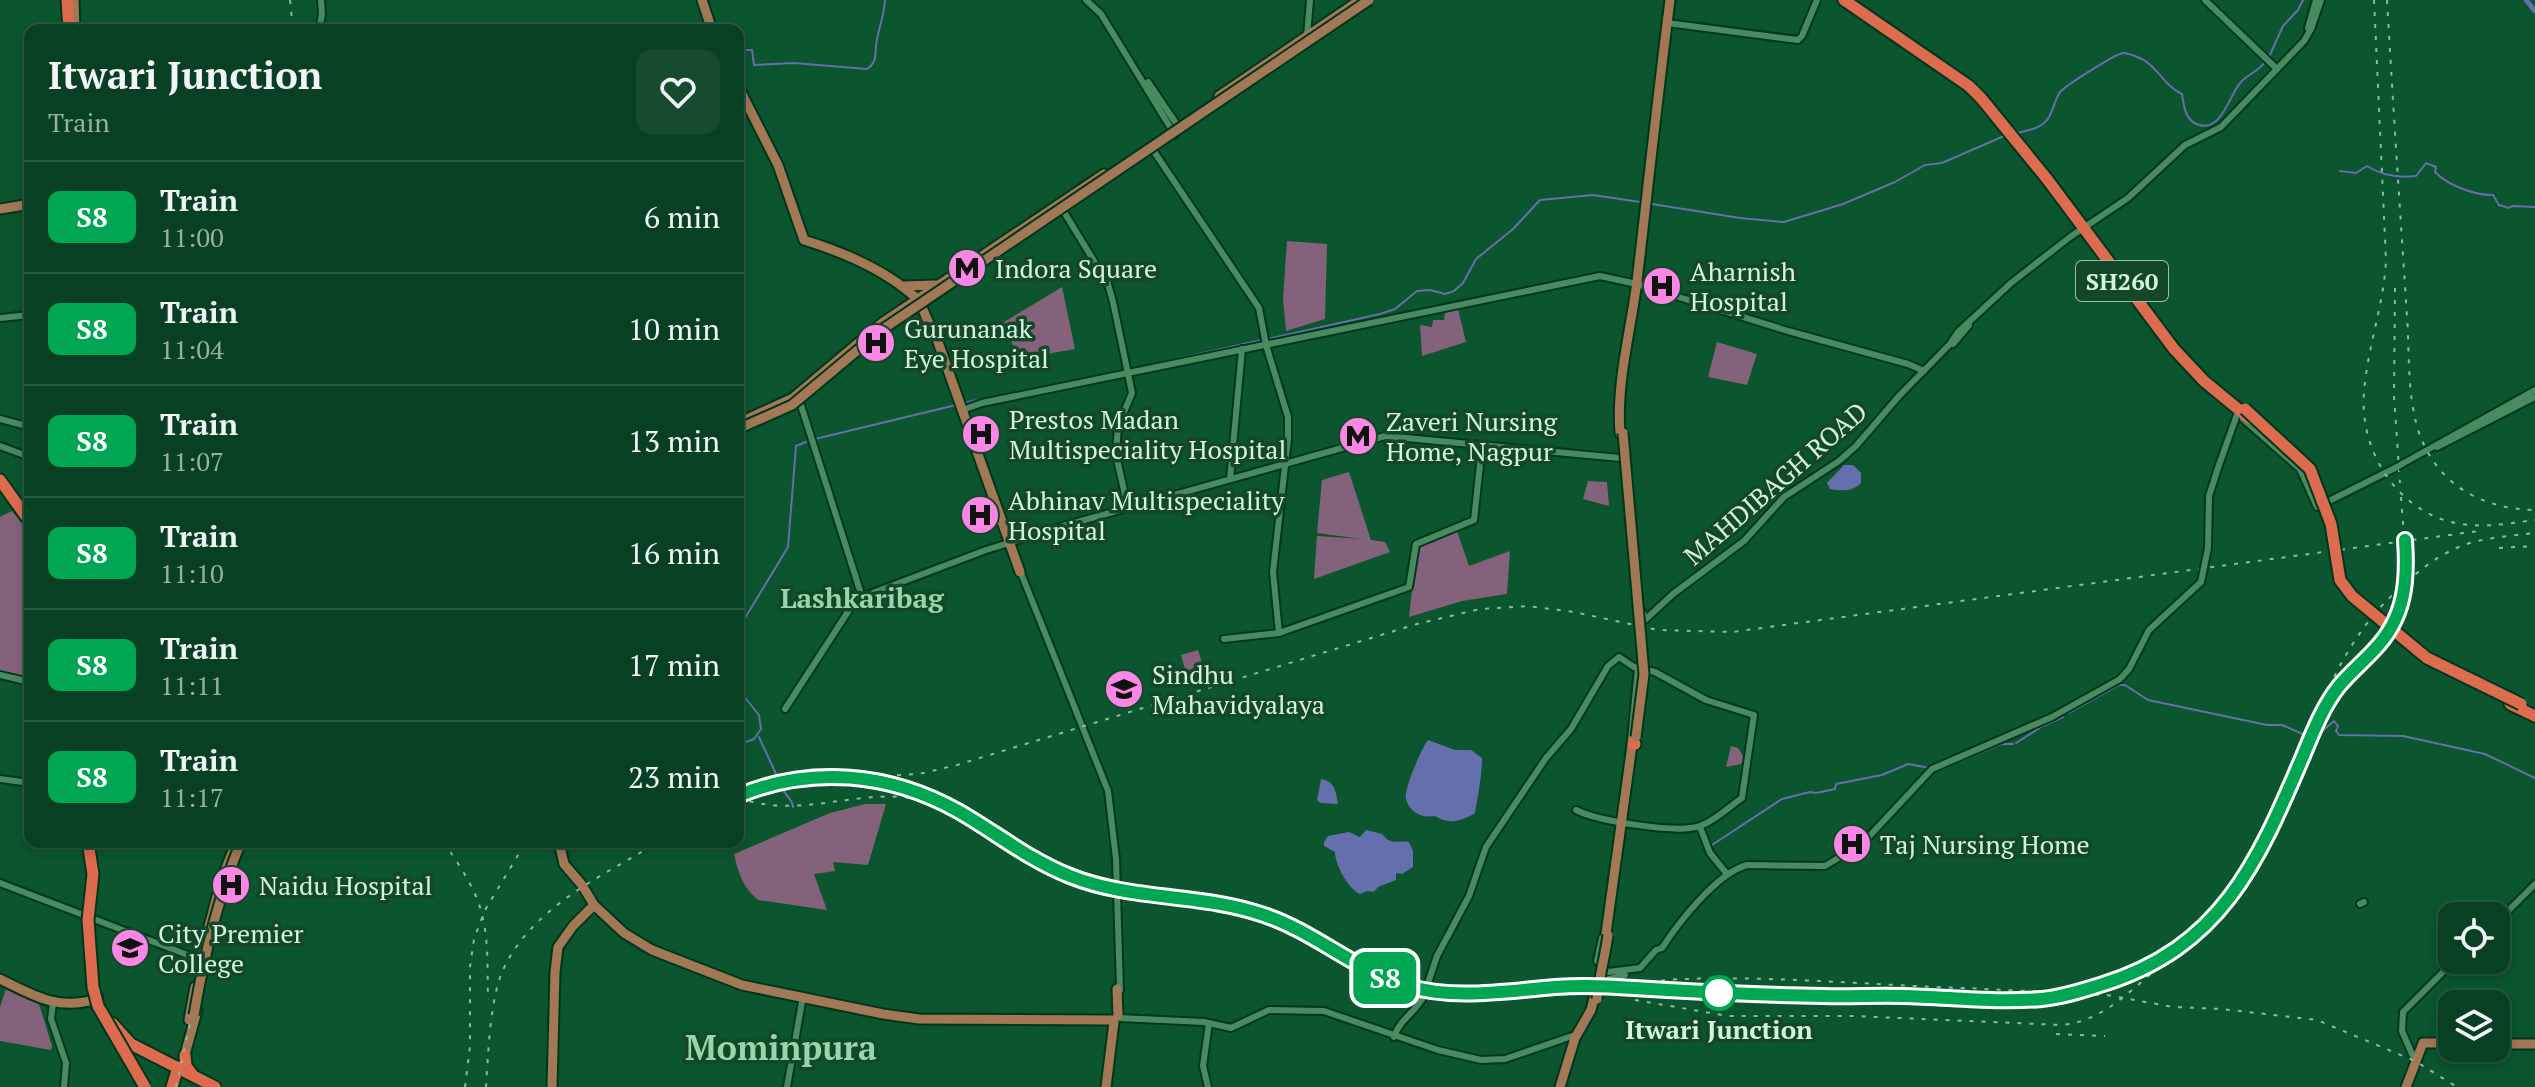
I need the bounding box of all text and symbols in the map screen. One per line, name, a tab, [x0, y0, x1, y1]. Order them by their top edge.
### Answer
text: Itwari Junction	[48, 50, 322, 100]
button: heart	[636, 50, 720, 134]
text: Train	[48, 105, 110, 139]
text: Train	[160, 180, 238, 220]
text: 6 min	[644, 197, 720, 237]
text: S8	[76, 198, 108, 235]
text: 11:00	[160, 220, 224, 254]
metro station icon: Indora Square	[946, 247, 988, 289]
place label: Indora Square	[995, 251, 1157, 285]
place label: Aharnish Hospital	[1690, 254, 1796, 318]
road number: SH260	[2076, 261, 2168, 301]
hospital icon: Aharnish Hospital	[1641, 265, 1683, 307]
text: Train	[160, 292, 238, 332]
text: 10 min	[628, 309, 720, 349]
text: S8	[76, 310, 108, 347]
place label: Gurunanak Eye Hospital	[904, 311, 1049, 375]
hospital icon: Gurunanak Eye Hospital	[855, 322, 897, 364]
text: 11:04	[160, 332, 224, 366]
street label: MAHDIBAGH ROAD	[1676, 394, 1874, 572]
place label: Prestos Madan Multispeciality Hospital	[1009, 402, 1286, 466]
text: Train	[160, 404, 238, 444]
place label: Zaveri Nursing Home, Nagpur	[1386, 404, 1557, 468]
hospital icon: Prestos Madan Multispeciality Hospital	[960, 413, 1002, 455]
metro station icon: Zaveri Nursing Home, Nagpur	[1337, 415, 1379, 457]
text: 13 min	[628, 421, 720, 461]
text: S8	[76, 422, 108, 459]
text: 11:07	[160, 444, 224, 478]
place label: Abhinav Multispeciality Hospital	[1008, 483, 1285, 547]
hospital icon: Abhinav Multispeciality Hospital	[959, 494, 1001, 536]
text: Train	[160, 516, 238, 556]
text: 16 min	[628, 533, 720, 573]
text: S8	[76, 534, 108, 571]
text: 11:10	[160, 556, 224, 590]
district label: Lashkaribag	[780, 579, 945, 616]
text: Train	[160, 628, 238, 668]
text: 17 min	[628, 645, 720, 685]
text: S8	[76, 646, 108, 683]
place label: Sindhu Mahavidyalaya	[1152, 657, 1325, 721]
text: 11:11	[160, 668, 224, 702]
school or university icon: Sindhu Mahavidyalaya	[1103, 668, 1145, 710]
text: Train	[160, 740, 238, 780]
text: 23 min	[628, 757, 720, 797]
text: S8	[76, 758, 108, 795]
text: 11:17	[160, 780, 224, 814]
hospital icon: Taj Nursing Home	[1831, 823, 1873, 865]
place label: Taj Nursing Home	[1880, 827, 2090, 861]
hospital icon: Naidu Hospital	[210, 864, 252, 906]
place label: Naidu Hospital	[259, 868, 432, 902]
map controls	[2438, 902, 2510, 1062]
button: locate	[2438, 902, 2510, 974]
place label: City Premier College	[158, 916, 304, 980]
school or university icon: City Premier College	[109, 927, 151, 969]
line badge: S8	[1349, 952, 1421, 1004]
text: S8	[1369, 959, 1401, 996]
marker: Itwari Junction	[1702, 976, 1736, 1010]
button: layers	[2438, 990, 2510, 1062]
place label: Itwari Junction	[1625, 1012, 1813, 1046]
district label: Mominpura	[685, 1025, 877, 1070]

